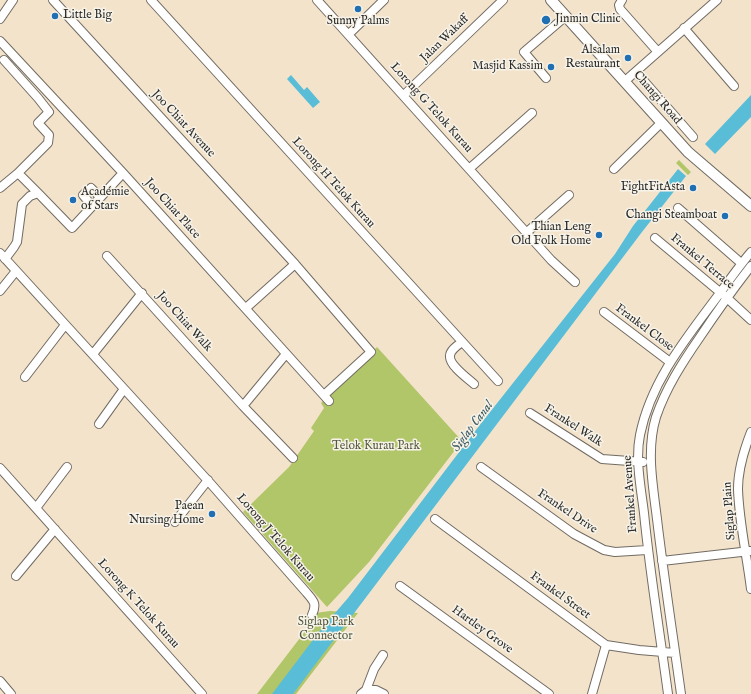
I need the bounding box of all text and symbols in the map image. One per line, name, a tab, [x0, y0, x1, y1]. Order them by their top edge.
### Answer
marker: Sunny Palms	[353, 4, 363, 14]
place label: Little Big	[63, 9, 112, 23]
marker: Little Big	[50, 11, 60, 21]
street label: Jalan Wakaff	[418, 12, 472, 66]
place label: Jinmin Clinic	[555, 13, 621, 27]
marker: Jinmin Clinic	[540, 14, 552, 26]
place label: Sunny Palms	[327, 15, 389, 29]
place label: Alsalam Restaurant	[566, 44, 620, 72]
marker: Alsalam Restaurant	[623, 53, 633, 63]
street label: Lorong G Telok Kurau	[387, 60, 475, 156]
place label: Masjid Kassim	[473, 60, 543, 74]
marker: Masjid Kassim	[546, 62, 556, 72]
street label: Changi Road	[630, 68, 684, 128]
street label: Joo Chiat Avenue	[148, 87, 218, 161]
street label: Lorong H Telok Kurau	[289, 135, 377, 231]
street label: Joo Chiat Place	[141, 176, 203, 242]
place label: FightFitAsta	[621, 181, 685, 195]
marker: FightFitAsta	[688, 183, 698, 193]
place label: Académie of Stars	[81, 186, 129, 214]
marker: Académie of Stars	[68, 195, 78, 205]
place label: Changi Steamboat	[626, 209, 717, 223]
marker: Changi Steamboat	[720, 211, 730, 221]
place label: Thian Leng Old Folk Home	[511, 221, 591, 249]
marker: Thian Leng Old Folk Home	[594, 230, 604, 240]
street label: Frankel Terrace	[667, 231, 737, 293]
street label: Joo Chiat Walk	[153, 289, 215, 355]
street label: Frankel Close	[612, 301, 676, 355]
water label: Siglap Canal	[449, 399, 497, 455]
street label: Frankel Walk	[541, 402, 605, 450]
park label: Telok Kurau Park	[332, 440, 420, 454]
street label: Frankel Avenue	[621, 455, 641, 533]
street label: Siglap Plain	[721, 481, 739, 541]
street label: Frankel Drive	[534, 487, 600, 537]
street label: Lorong J Telok Kurau	[233, 491, 317, 585]
place label: Paean Nursing Home	[129, 500, 204, 528]
marker: Paean Nursing Home	[207, 509, 217, 519]
street label: Lorong K Telok Kurau	[94, 556, 182, 652]
street label: Frankel Street	[527, 569, 593, 623]
street label: Hartley Grove	[449, 603, 515, 657]
park label: Siglap Park Connector	[298, 616, 354, 644]

